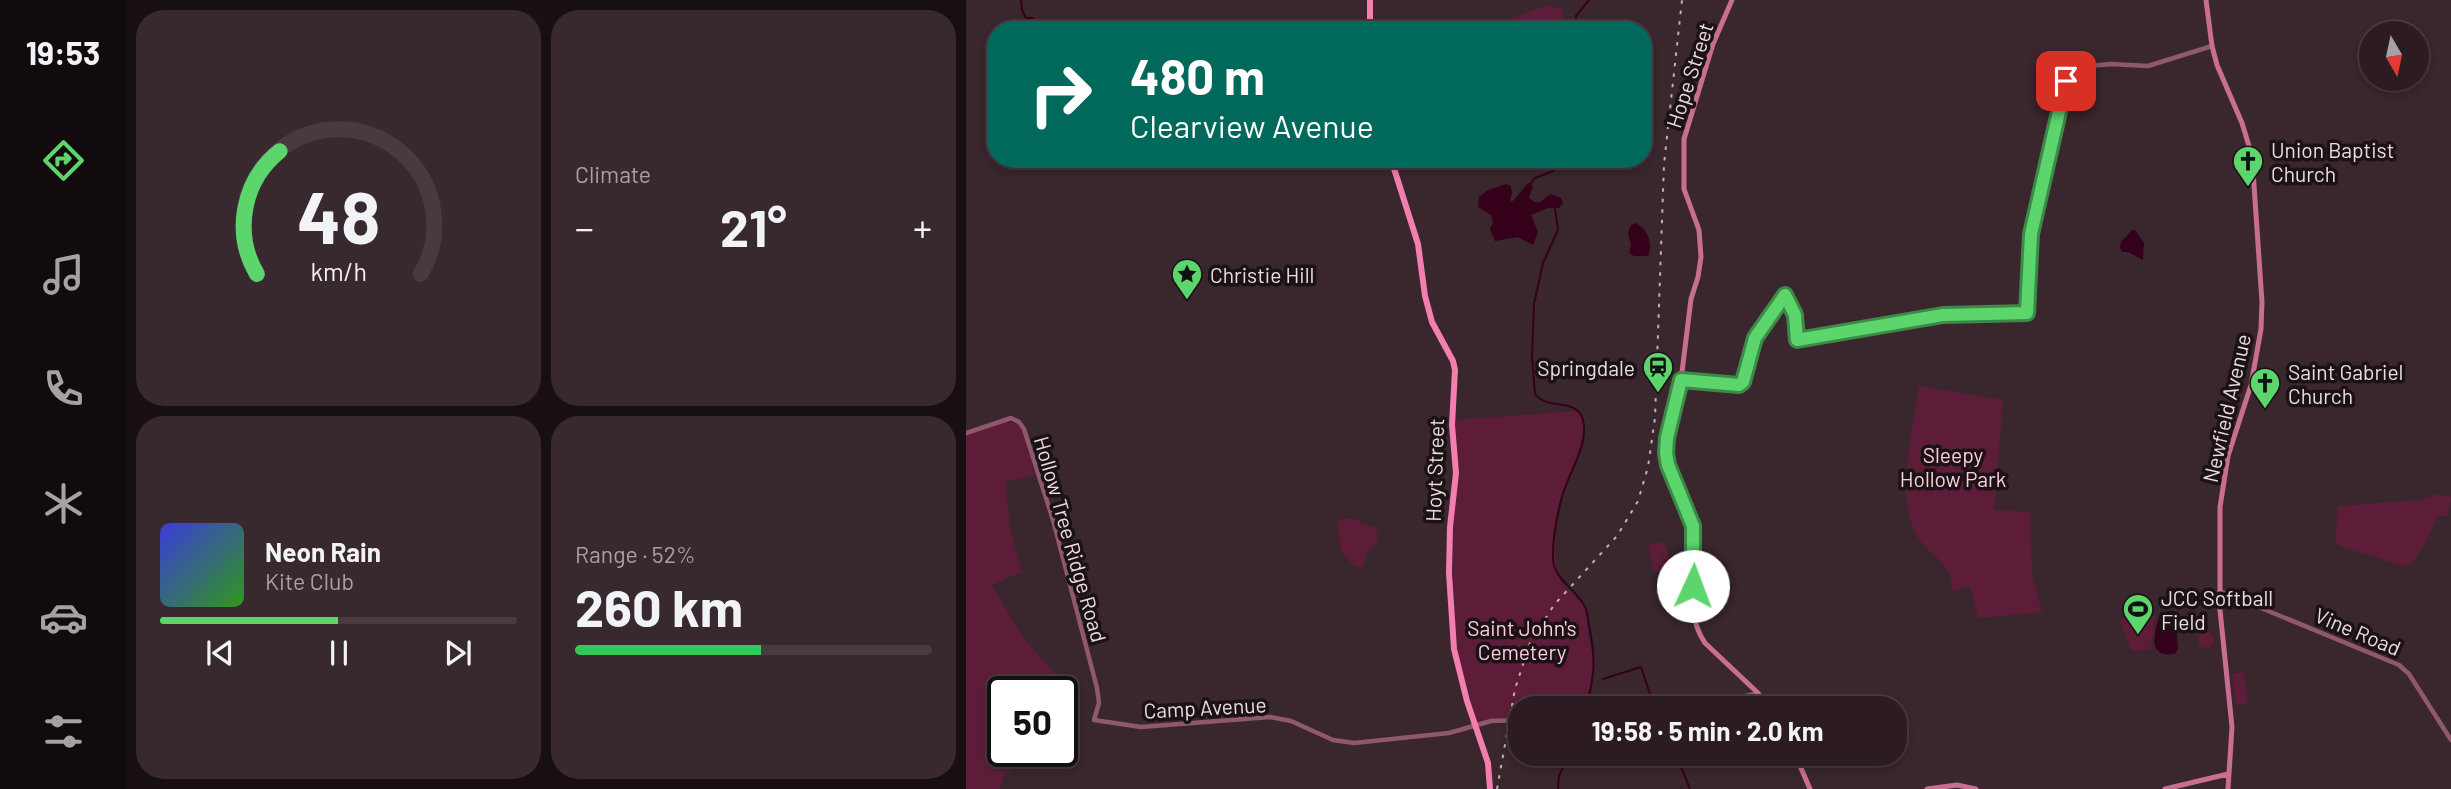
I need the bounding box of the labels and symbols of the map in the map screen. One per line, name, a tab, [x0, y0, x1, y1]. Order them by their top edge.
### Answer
street label: Hope Street	[1660, 19, 1718, 131]
north arrow	[2359, 21, 2429, 91]
pin	[2036, 51, 2096, 111]
place label: Union Baptist Church	[2271, 137, 2394, 186]
church icon: Union Baptist Church	[2231, 144, 2265, 188]
place icon: Christie Hill	[1170, 257, 1204, 301]
place label: Christie Hill	[1210, 262, 1314, 287]
street label: Newfield Avenue	[2197, 331, 2255, 485]
station icon: Springdale	[1641, 350, 1675, 394]
place label: Springdale	[1537, 355, 1635, 380]
place label: Saint Gabriel Church	[2288, 359, 2403, 408]
church icon: Saint Gabriel Church	[2248, 366, 2282, 410]
street label: Hoyt Street	[1420, 418, 1448, 522]
street label: Hollow Tree Ridge Road	[1030, 433, 1112, 645]
park label: Sleepy Hollow Park	[1900, 442, 2006, 491]
position arrow	[1656, 549, 1730, 623]
place label: JCC Softball Field	[2161, 585, 2273, 634]
sports icon: JCC Softball Field	[2121, 592, 2155, 636]
street label: Vine Road	[2311, 602, 2405, 660]
park label: Saint John's Cemetery	[1467, 615, 1577, 664]
speed limit sign: 50	[987, 676, 1078, 767]
street label: Camp Avenue	[1143, 691, 1267, 723]

